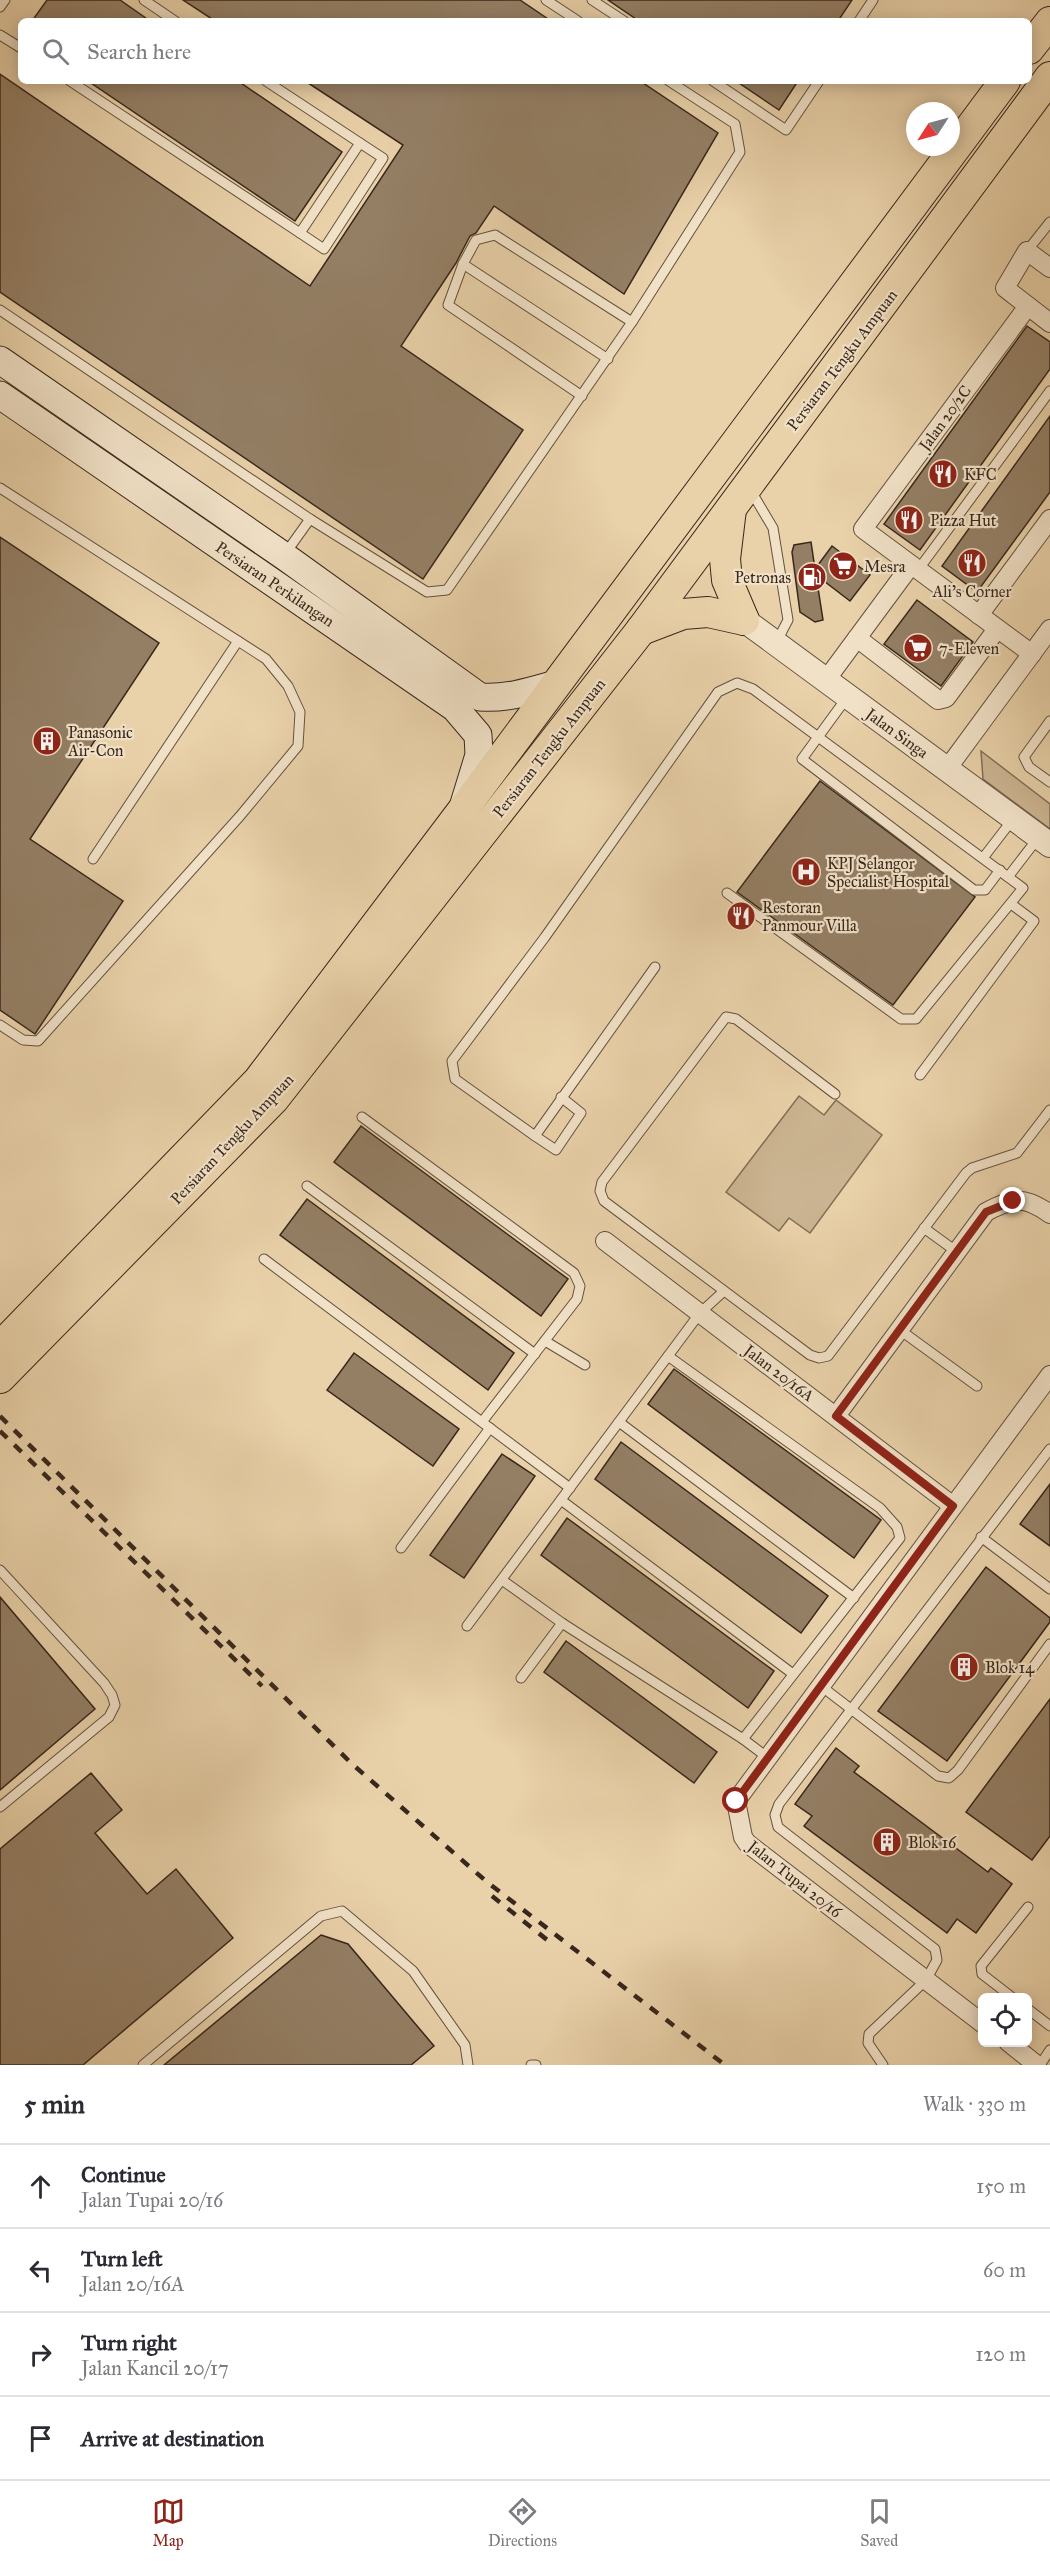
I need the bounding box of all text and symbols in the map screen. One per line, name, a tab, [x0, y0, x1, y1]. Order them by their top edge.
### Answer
search box	[18, 18, 1032, 84]
icon: search	[39, 35, 72, 68]
text: Search here	[87, 38, 191, 65]
north arrow	[906, 102, 960, 156]
street label: Persiaran Tengku Ampuan	[783, 286, 902, 435]
street label: Jalan 20/2C	[914, 382, 976, 457]
restaurant icon: KFC	[927, 458, 959, 490]
place label: KFC	[964, 465, 997, 484]
restaurant icon: Pizza Hut	[893, 504, 925, 536]
place label: Pizza Hut	[930, 511, 997, 530]
street label: Persiaran Perkilangan	[211, 537, 338, 632]
restaurant icon: Ali's Corner	[956, 547, 988, 579]
supermarket icon: Mesra	[827, 550, 859, 582]
place label: Mesra	[864, 557, 906, 576]
fuel station icon: Petronas	[796, 561, 828, 593]
place label: Petronas	[735, 568, 791, 587]
place label: Ali's Corner	[932, 582, 1012, 601]
supermarket icon: 7-Eleven	[902, 632, 934, 664]
place label: 7-Eleven	[939, 639, 1000, 658]
street label: Persiaran Tengku Ampuan	[489, 674, 610, 822]
street label: Jalan Singa	[860, 703, 932, 763]
place label: Panasonic Air-Con	[67, 723, 133, 760]
building icon: Panasonic Air-Con	[31, 725, 63, 757]
place label: KPJ Selangor Specialist Hospital	[827, 854, 950, 891]
hospital icon: KPJ Selangor Specialist Hospital	[790, 856, 822, 888]
place label: Restoran Panmour Villa	[762, 898, 857, 935]
restaurant icon: Restoran Panmour Villa	[725, 900, 757, 932]
street label: Persiaran Tengku Ampuan	[167, 1070, 298, 1209]
route end	[999, 1187, 1025, 1213]
street label: Jalan 20/16A	[738, 1339, 818, 1406]
building icon: Blok 14	[948, 1651, 980, 1683]
place label: Blok 14	[985, 1658, 1035, 1677]
route start	[722, 1787, 748, 1813]
building icon: Blok 16	[871, 1826, 903, 1858]
place label: Blok 16	[908, 1833, 957, 1852]
street label: Jalan Tupai 20/16	[742, 1835, 846, 1923]
map controls	[978, 1993, 1032, 2047]
button: locate	[978, 1993, 1032, 2047]
text: 5 min	[24, 2088, 85, 2120]
text: Walk · 330 m	[923, 2092, 1026, 2116]
text: Continue	[81, 2161, 166, 2188]
icon: ahead	[24, 2170, 57, 2203]
text: 150 m	[976, 2174, 1026, 2198]
text: Jalan Tupai 20/16	[81, 2188, 223, 2212]
text: Turn left	[81, 2245, 163, 2272]
icon: left	[24, 2254, 57, 2287]
text: 60 m	[983, 2258, 1026, 2282]
text: Jalan 20/16A	[81, 2272, 185, 2296]
text: Turn right	[81, 2329, 177, 2356]
icon: right	[24, 2338, 57, 2371]
text: 120 m	[975, 2342, 1026, 2366]
text: Jalan Kancil 20/17	[81, 2356, 229, 2380]
icon: arrive	[24, 2422, 57, 2455]
text: Arrive at destination	[81, 2425, 264, 2452]
tab: Map	[152, 2495, 185, 2550]
tab: Directions	[488, 2495, 557, 2550]
tab: Saved	[860, 2495, 898, 2550]

